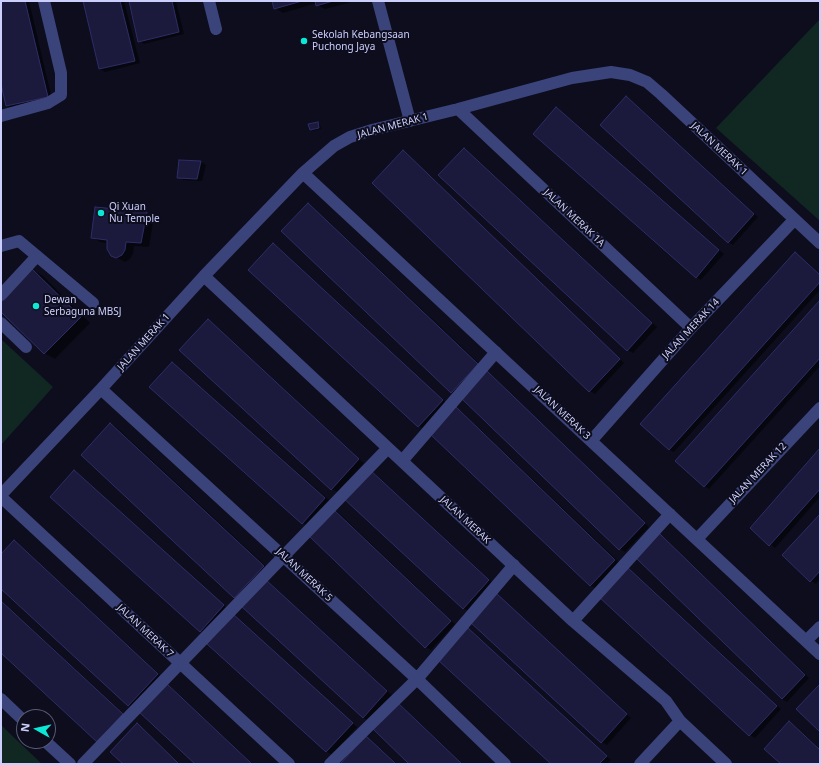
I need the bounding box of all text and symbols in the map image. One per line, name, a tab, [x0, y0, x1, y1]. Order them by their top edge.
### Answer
place label: Sekolah Kebangsaan Puchong Jaya	[312, 29, 410, 52]
marker: Sekolah Kebangsaan Puchong Jaya	[299, 36, 309, 46]
street label: JALAN MERAK 1	[356, 111, 430, 141]
street label: JALAN MERAK 1	[688, 120, 750, 178]
street label: JALAN MERAK 1A	[541, 187, 607, 249]
place label: Qi Xuan Nu Temple	[109, 201, 160, 224]
marker: Qi Xuan Nu Temple	[96, 208, 106, 218]
place label: Dewan Serbaguna MBSJ	[44, 294, 122, 318]
street label: JALAN MERAK 14	[660, 296, 722, 362]
marker: Dewan Serbaguna MBSJ	[31, 301, 41, 311]
street label: JALAN MERAK 1	[115, 311, 173, 373]
street label: JALAN MERAK 3	[531, 384, 593, 442]
street label: JALAN MERAK 12	[727, 440, 789, 506]
street label: JALAN MERAK	[437, 494, 493, 546]
street label: JALAN MERAK 5	[273, 546, 335, 604]
street label: JALAN MERAK 7	[114, 602, 176, 660]
north arrow	[16, 709, 56, 749]
text: N	[17, 722, 33, 733]

